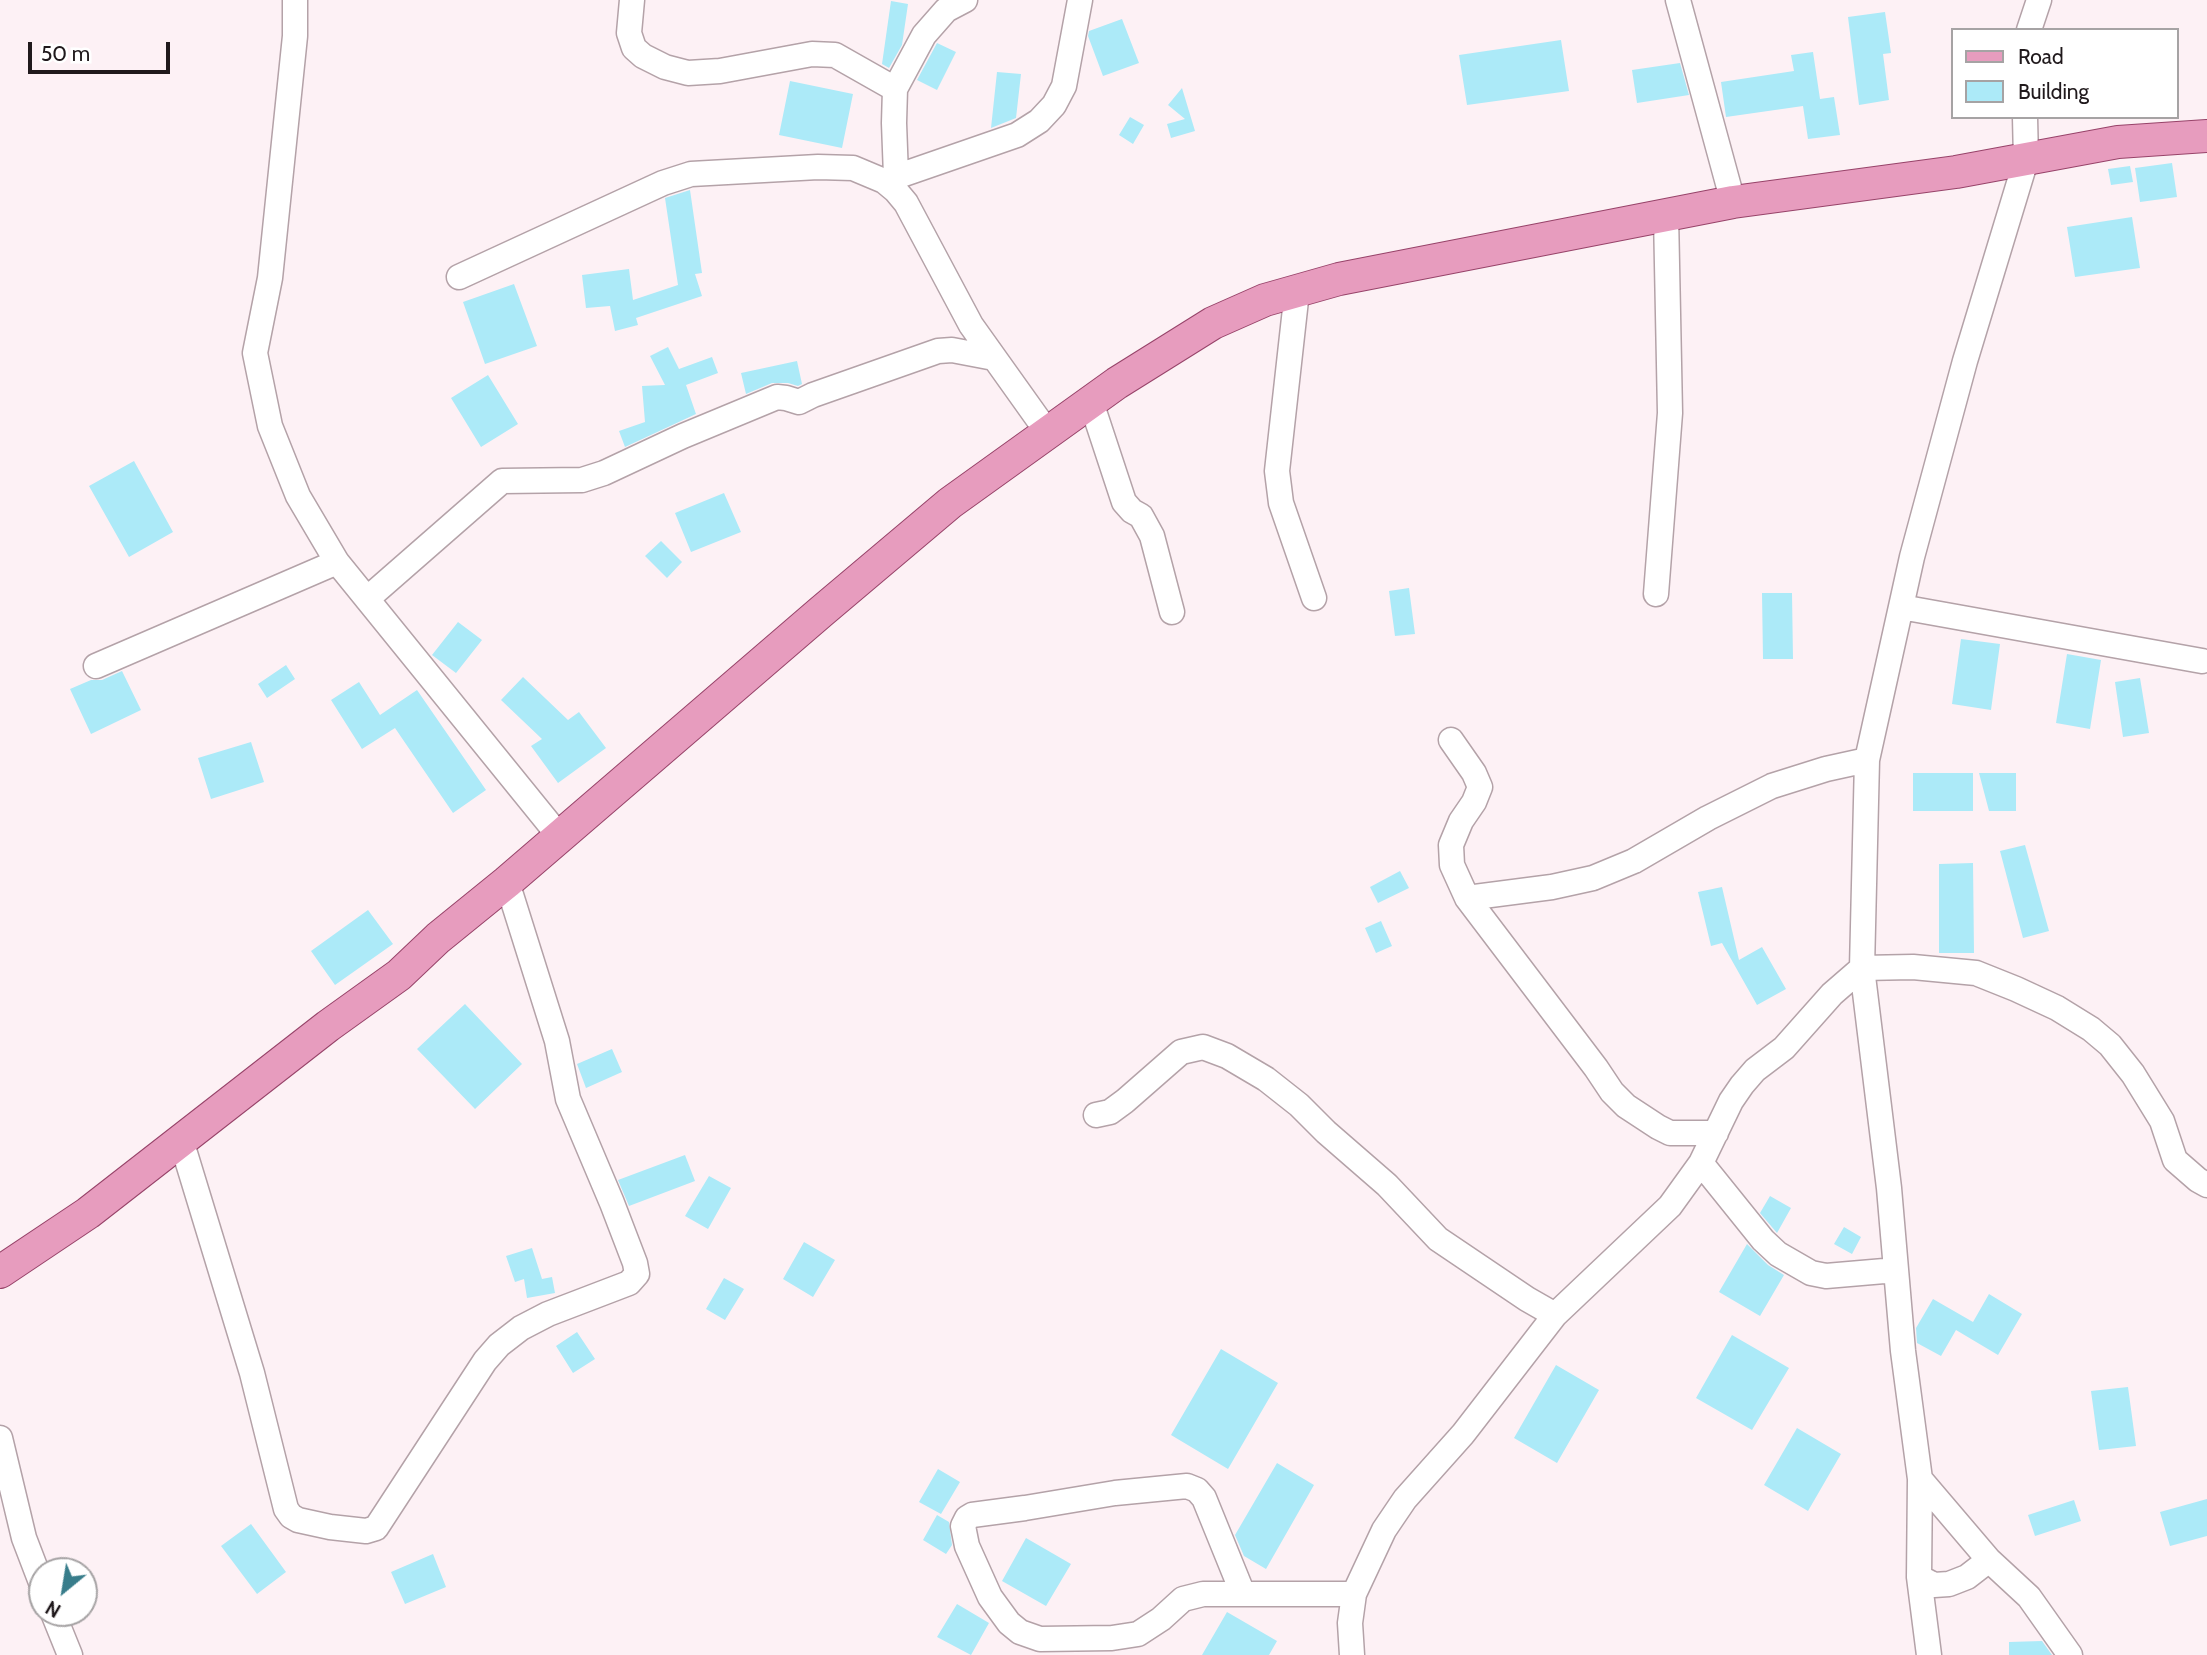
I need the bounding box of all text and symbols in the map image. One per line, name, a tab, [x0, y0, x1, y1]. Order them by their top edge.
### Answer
scale bar	[32, 28, 173, 72]
legend	[1952, 28, 2179, 119]
text: 50 m	[41, 41, 90, 66]
text: Road	[2018, 44, 2064, 69]
text: Building	[2018, 79, 2089, 104]
north arrow	[28, 1557, 98, 1627]
text: N	[42, 1596, 65, 1622]

